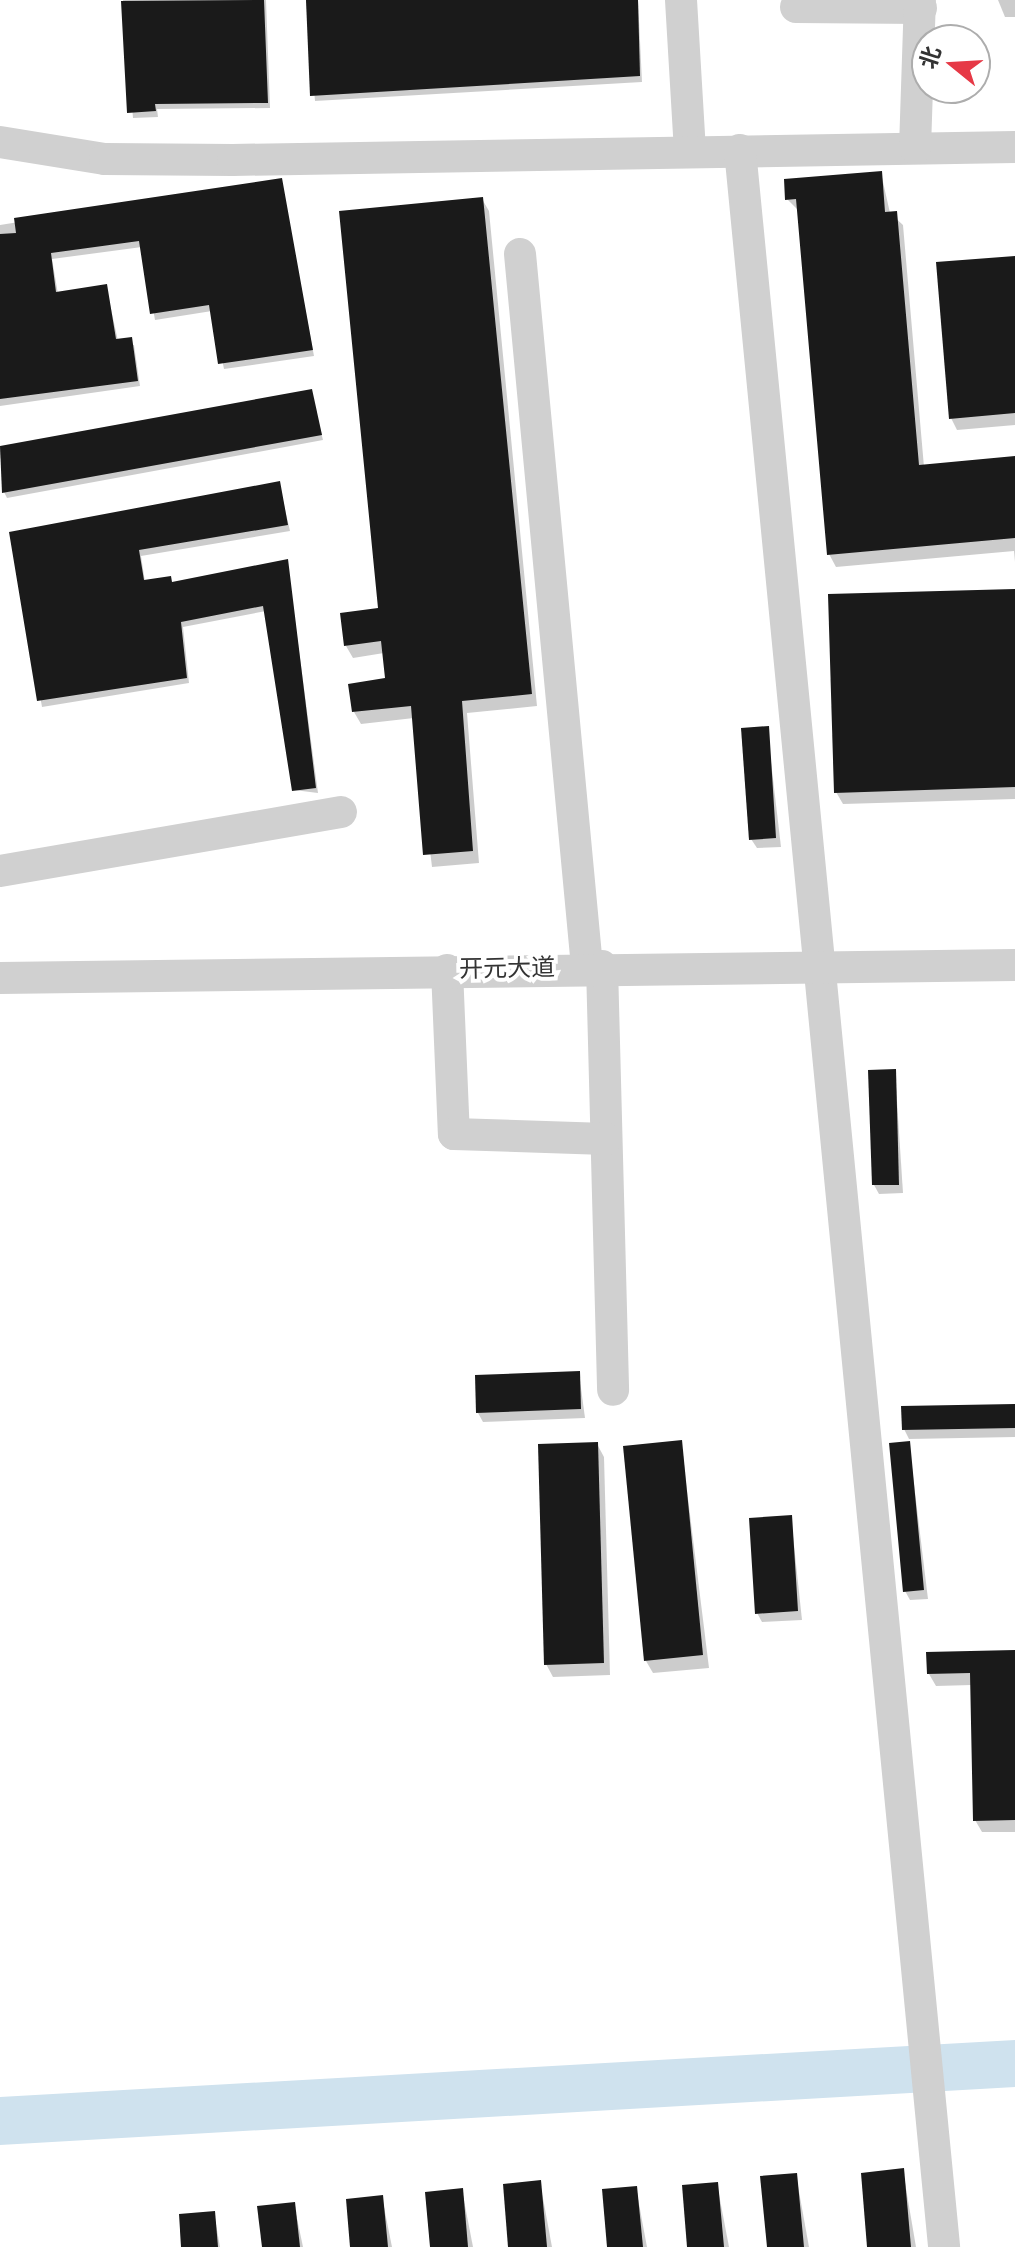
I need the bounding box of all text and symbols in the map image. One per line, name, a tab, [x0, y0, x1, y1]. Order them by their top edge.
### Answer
north arrow	[911, 24, 991, 104]
text: 北	[912, 42, 947, 72]
street label: 开元大道	[459, 953, 555, 983]

